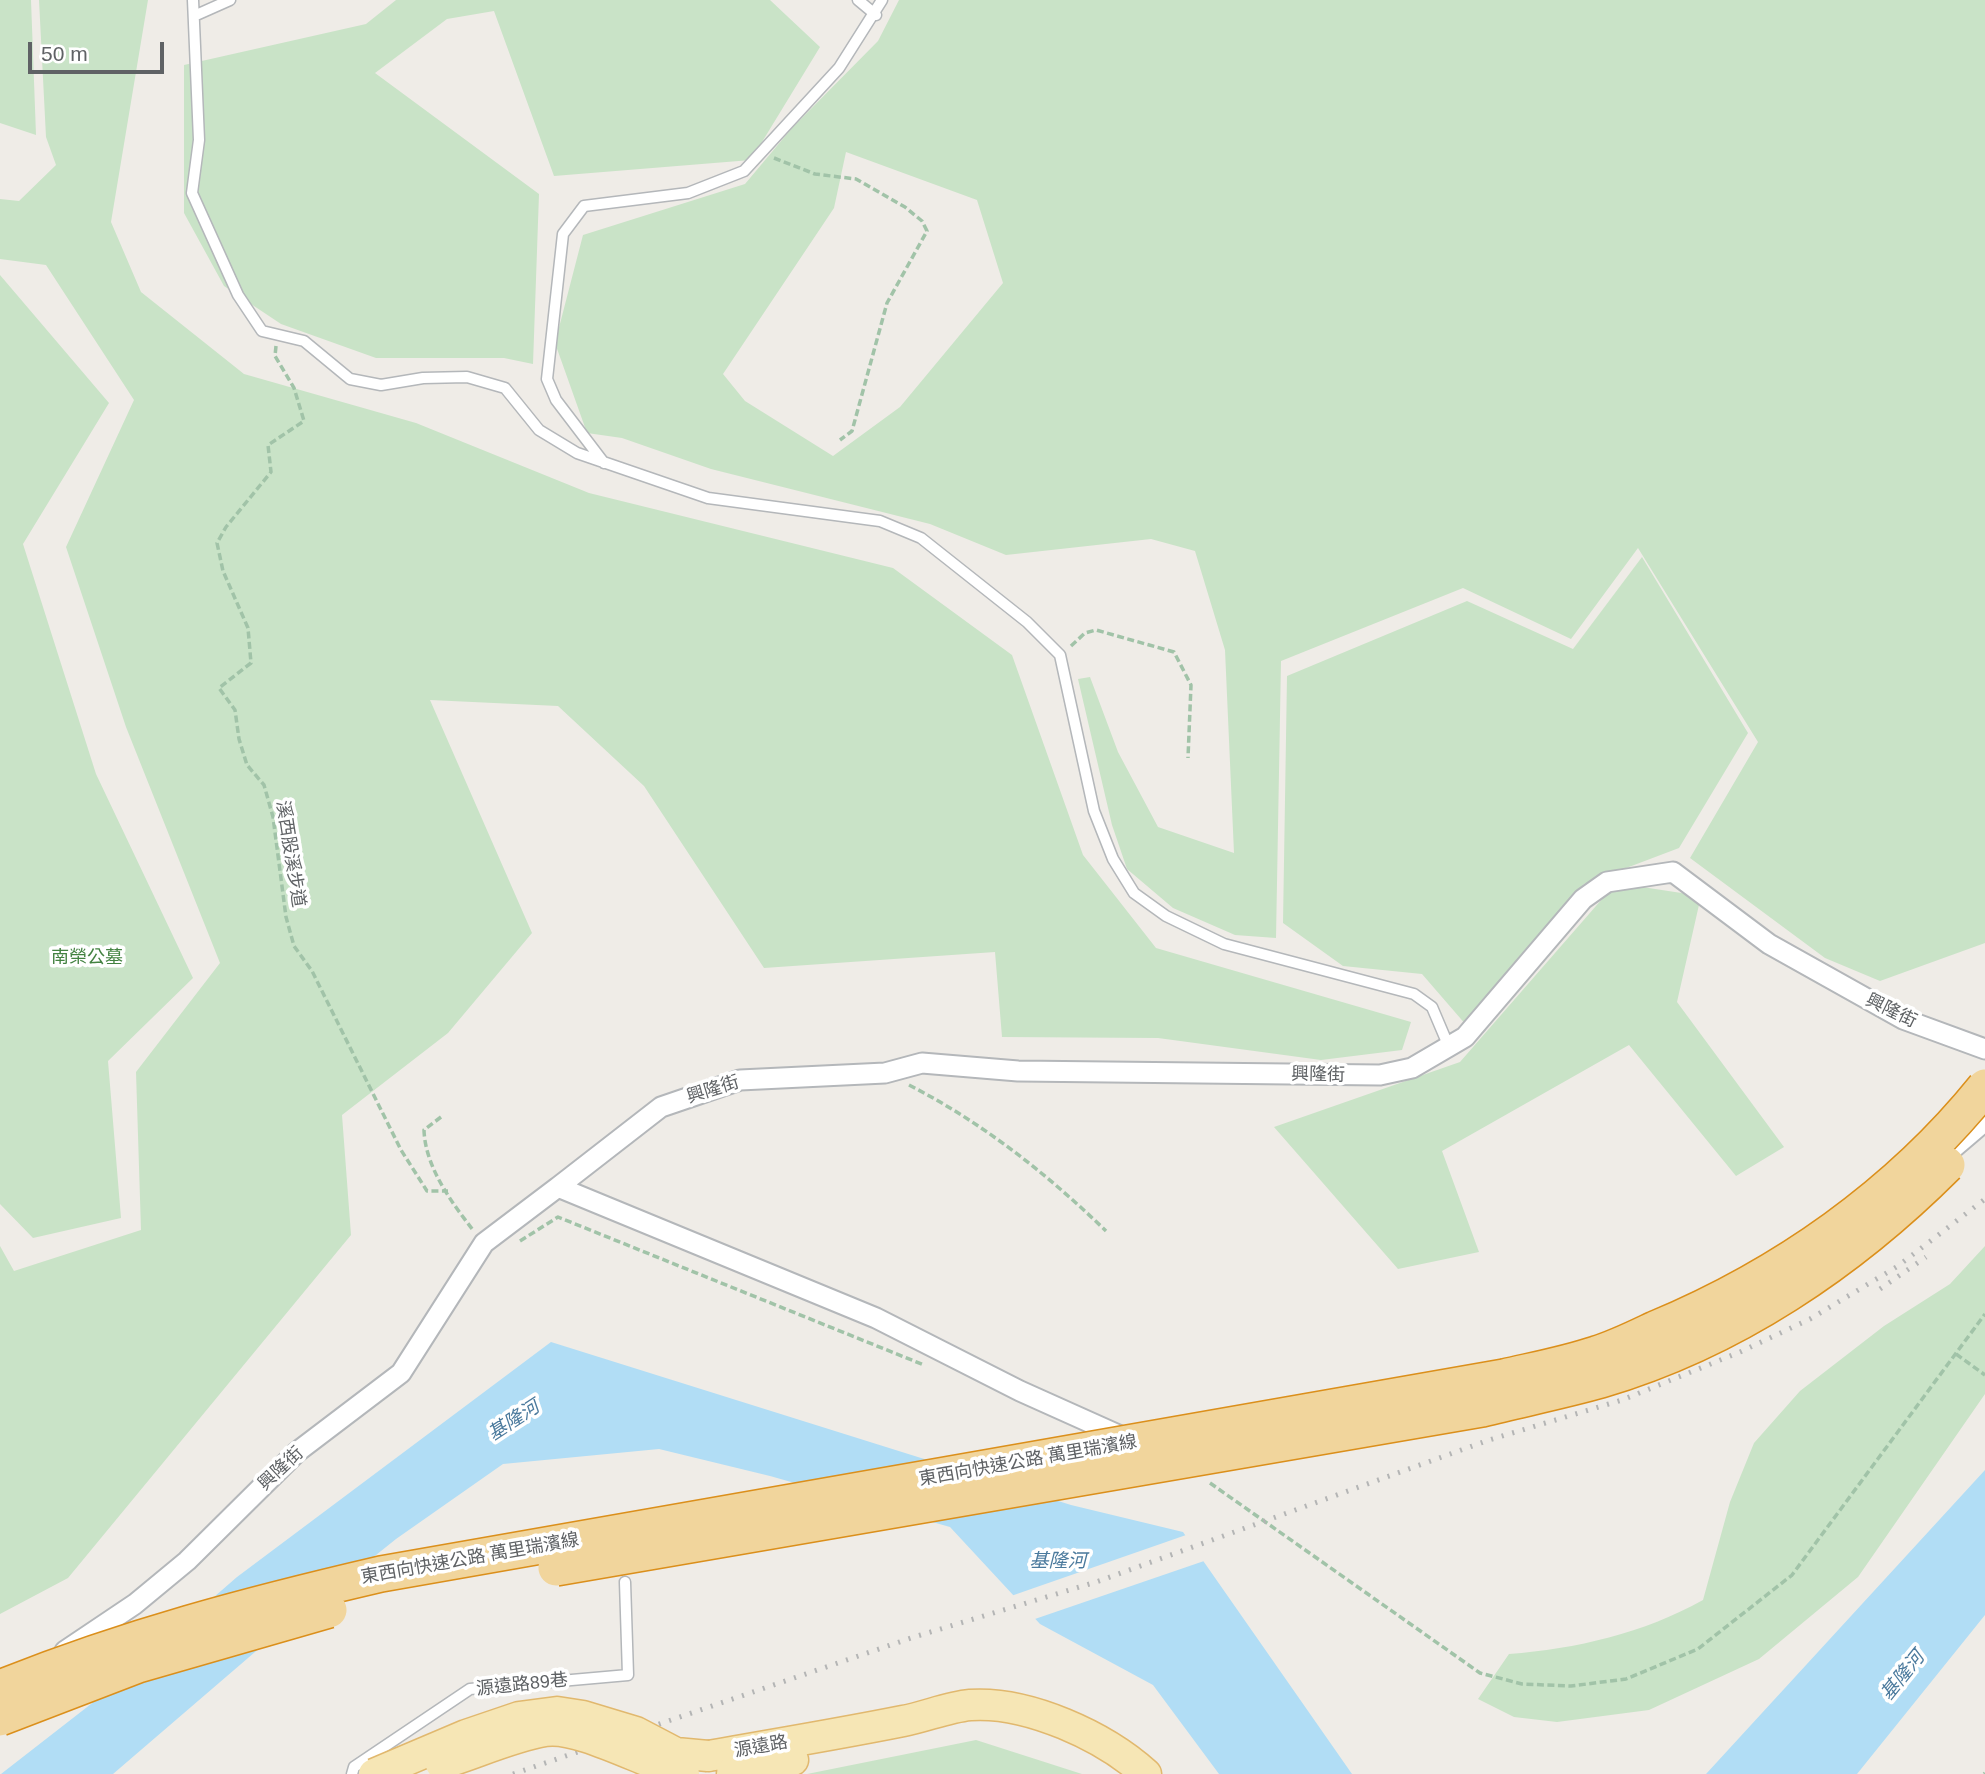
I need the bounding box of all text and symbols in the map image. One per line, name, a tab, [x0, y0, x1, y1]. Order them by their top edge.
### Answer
scale bar	[32, 28, 168, 72]
text: 50 m	[41, 42, 88, 65]
street label: 溪西股溪步道	[271, 799, 309, 909]
park label: 南榮公墓	[51, 947, 123, 969]
street label: 興隆街	[1862, 989, 1920, 1033]
street label: 興隆街	[1291, 1064, 1345, 1086]
street label: 興隆街	[684, 1072, 742, 1108]
water label: 基隆河	[484, 1396, 544, 1446]
street label: 東西向快速公路 萬里瑞濱線	[917, 1431, 1139, 1491]
street label: 興隆街	[254, 1443, 308, 1495]
street label: 東西向快速公路 萬里瑞濱線	[359, 1529, 581, 1589]
water label: 基隆河	[1030, 1551, 1086, 1573]
water label: 基隆河	[1876, 1647, 1930, 1705]
street label: 源遠路89巷	[475, 1669, 569, 1701]
street label: 源遠路	[733, 1732, 789, 1762]

